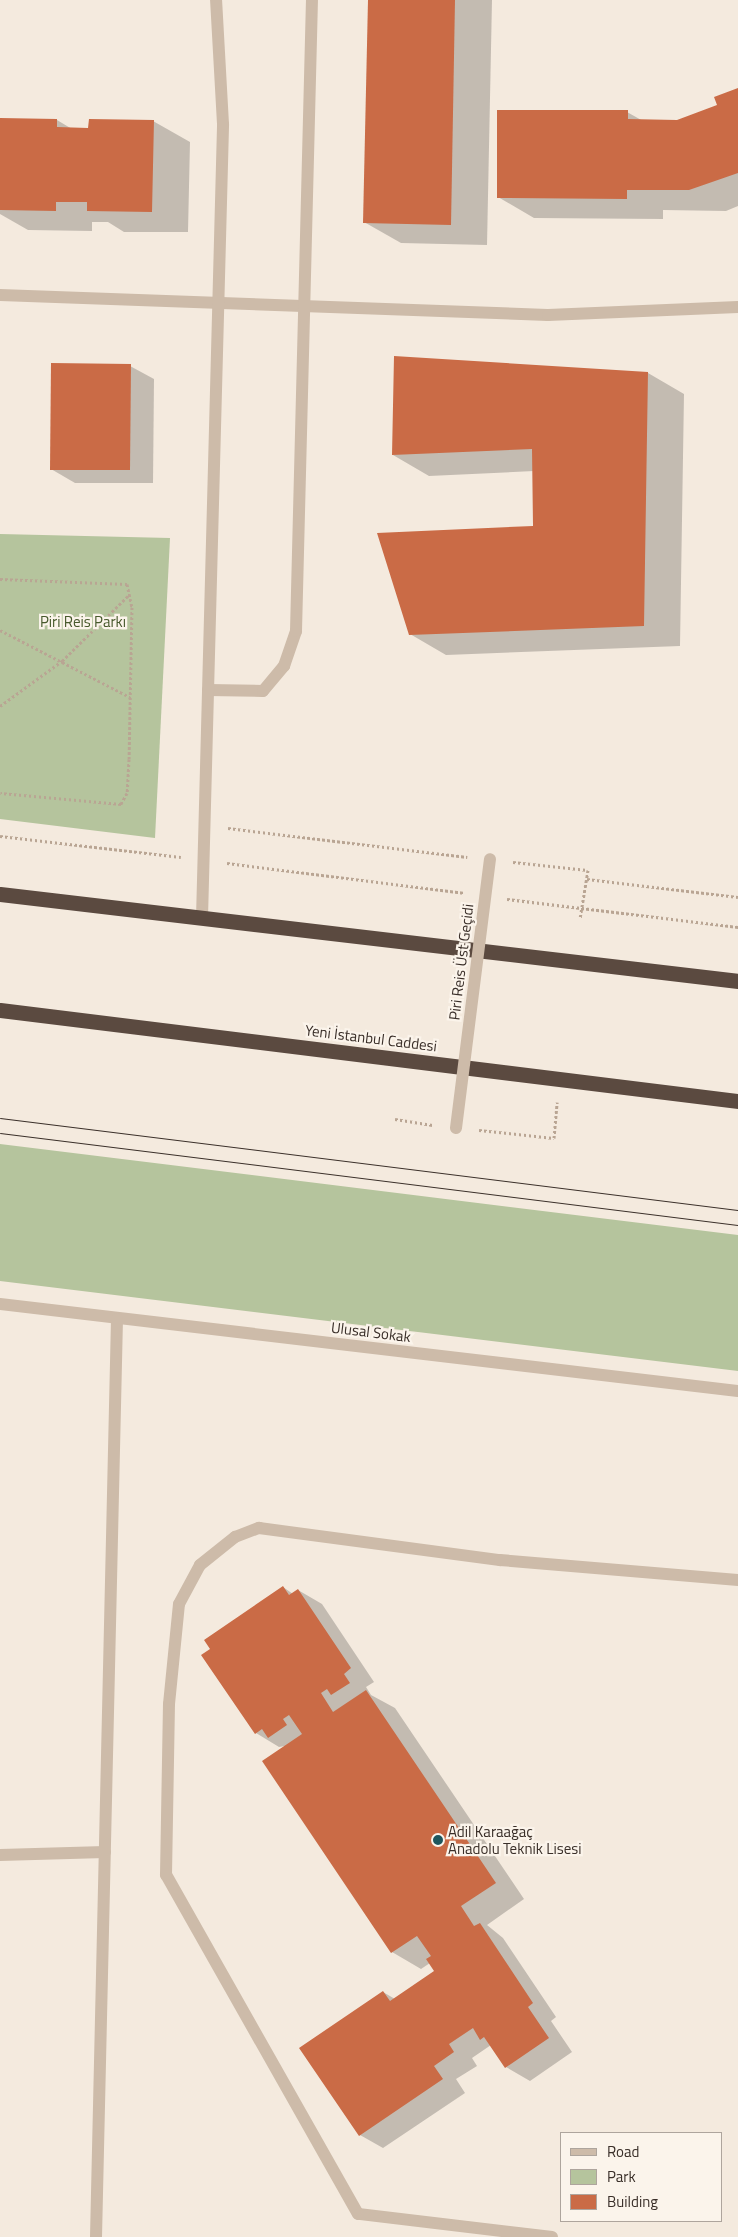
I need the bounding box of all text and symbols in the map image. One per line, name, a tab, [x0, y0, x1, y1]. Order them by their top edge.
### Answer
park label: Piri Reis Parkı	[40, 613, 126, 631]
street label: Piri Reis Üst Geçidi	[445, 903, 477, 1021]
street label: Yeni İstanbul Caddesi	[304, 1021, 438, 1055]
street label: Ulusal Sokak	[330, 1318, 412, 1346]
place label: Adil Karaağaç Anadolu Teknik Lisesi	[448, 1822, 581, 1857]
marker: Adil Karaağaç Anadolu Teknik Lisesi	[432, 1834, 444, 1846]
legend	[560, 2132, 723, 2222]
text: Road	[607, 2140, 639, 2163]
text: Park	[607, 2165, 636, 2188]
text: Building	[607, 2190, 658, 2213]

